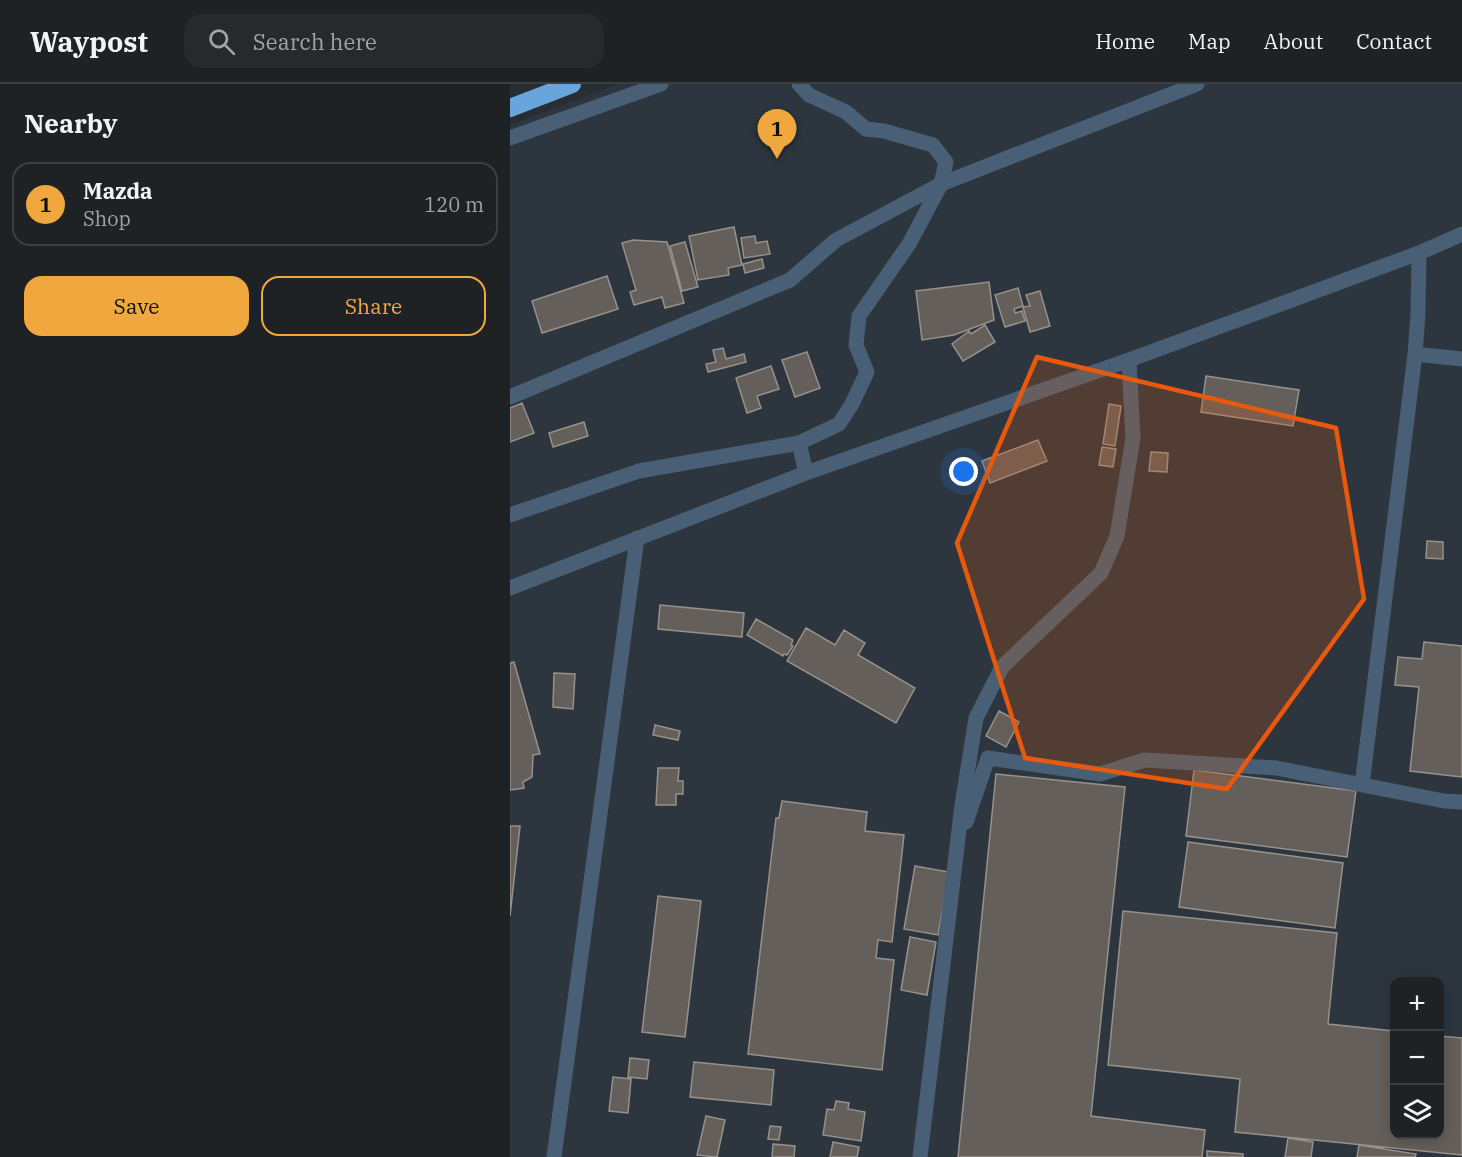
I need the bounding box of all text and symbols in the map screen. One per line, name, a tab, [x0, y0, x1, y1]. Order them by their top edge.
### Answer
search box	[184, 14, 604, 68]
text: Waypost	[30, 23, 148, 60]
icon: search	[205, 25, 238, 58]
text: Search here	[253, 27, 377, 56]
text: Home	[1095, 27, 1155, 55]
text: Map	[1188, 27, 1231, 55]
text: About	[1264, 27, 1323, 55]
text: Contact	[1356, 27, 1432, 55]
text: Nearby	[24, 106, 118, 140]
pin: 1	[758, 110, 796, 159]
text: Mazda	[83, 176, 153, 205]
text: 1	[40, 191, 52, 218]
text: 120 m	[424, 191, 484, 218]
text: Shop	[83, 205, 131, 232]
button: Save	[24, 276, 249, 336]
button: Share	[261, 276, 486, 336]
your location	[949, 457, 978, 486]
map controls	[1390, 977, 1444, 1139]
button: +	[1390, 977, 1444, 1031]
button: −	[1390, 1031, 1444, 1085]
button: layers	[1390, 1085, 1444, 1139]

